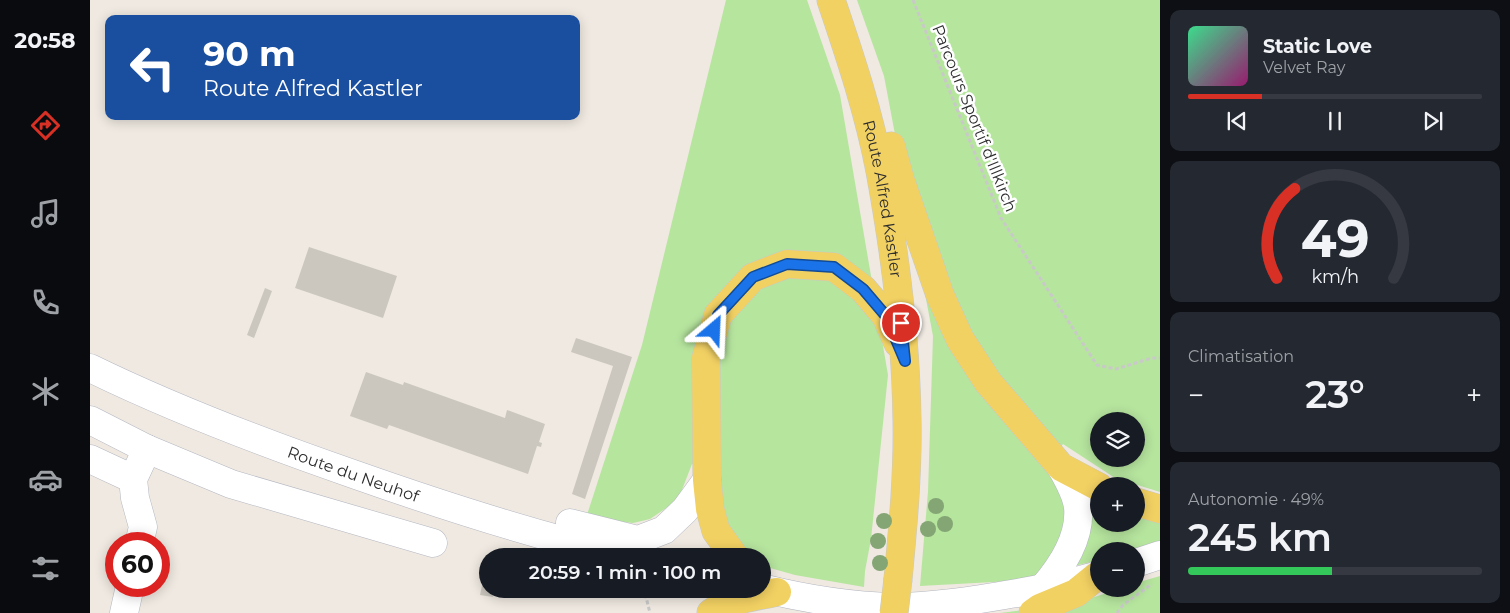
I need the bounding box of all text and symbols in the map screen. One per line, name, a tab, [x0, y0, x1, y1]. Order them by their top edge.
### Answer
street label: Parcours Sportif d'Illkirch	[928, 22, 1021, 214]
text: 20:58	[14, 27, 76, 54]
text: 90 m	[203, 32, 296, 75]
icon: left	[120, 35, 185, 100]
text: Static Love	[1263, 35, 1372, 58]
text: Velvet Ray	[1263, 58, 1345, 77]
text: Route Alfred Kastler	[203, 75, 423, 102]
icon: previous	[1223, 107, 1251, 135]
icon: pause	[1321, 107, 1349, 135]
icon: next	[1419, 107, 1447, 135]
icon: directions	[28, 108, 63, 143]
street label: Route Alfred Kastler	[859, 118, 906, 279]
icon: music	[28, 196, 63, 231]
text: 49	[1301, 207, 1369, 270]
text: km/h	[1311, 266, 1359, 287]
icon: phone	[28, 285, 63, 320]
pin	[880, 302, 922, 344]
position arrow	[687, 303, 739, 355]
icon: arrive	[887, 309, 915, 337]
text: Climatisation	[1188, 347, 1294, 366]
text: 23°	[1305, 371, 1365, 418]
icon: climate	[28, 374, 63, 409]
text: −	[1188, 378, 1204, 412]
text: +	[1466, 378, 1482, 412]
map controls	[1090, 412, 1145, 597]
button: layers	[1090, 412, 1145, 467]
street label: Route du Neuhof	[285, 443, 422, 506]
icon: car	[28, 462, 63, 497]
button: +	[1090, 477, 1145, 532]
text: Autonomie · 49%	[1188, 490, 1324, 509]
text: 245 km	[1188, 514, 1332, 561]
speed limit sign: 60	[105, 532, 170, 597]
button: −	[1090, 542, 1145, 597]
icon: filters	[28, 551, 63, 586]
text: 20:59 · 1 min · 100 m	[529, 561, 721, 584]

